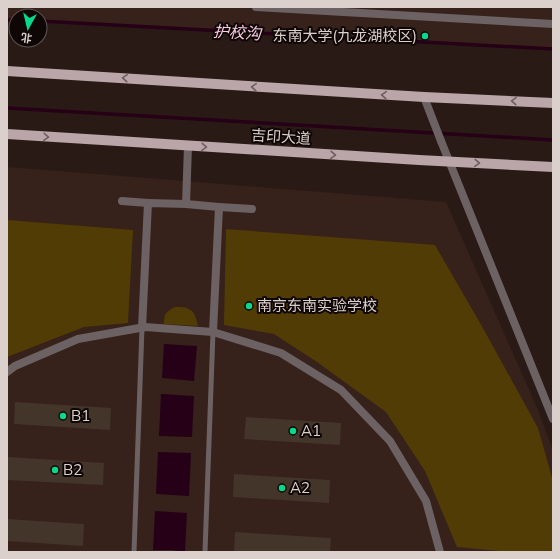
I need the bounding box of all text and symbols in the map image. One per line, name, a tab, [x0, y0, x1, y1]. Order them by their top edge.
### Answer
north arrow	[8, 8, 48, 48]
water label: 护校沟	[213, 21, 263, 43]
place label: 东南大学(九龙湖校区)	[272, 26, 417, 45]
text: 北	[20, 30, 33, 46]
marker: 东南大学(九龙湖校区)	[420, 31, 430, 41]
one-way arrow	[122, 74, 128, 83]
one-way arrow	[251, 82, 257, 91]
one-way arrow	[381, 90, 387, 99]
one-way arrow	[511, 97, 517, 106]
street label: 吉印大道	[250, 125, 312, 148]
one-way arrow	[43, 132, 49, 141]
one-way arrow	[201, 142, 207, 151]
one-way arrow	[330, 150, 336, 159]
one-way arrow	[474, 159, 480, 167]
place label: 南京东南实验学校	[257, 296, 377, 315]
marker: 南京东南实验学校	[244, 301, 254, 311]
place label: B1	[71, 406, 90, 425]
marker: B1	[58, 411, 68, 421]
place label: A1	[301, 421, 321, 440]
marker: A1	[288, 426, 298, 436]
place label: B2	[63, 460, 82, 479]
marker: B2	[50, 465, 60, 475]
place label: A2	[290, 478, 310, 497]
marker: A2	[277, 483, 287, 493]

